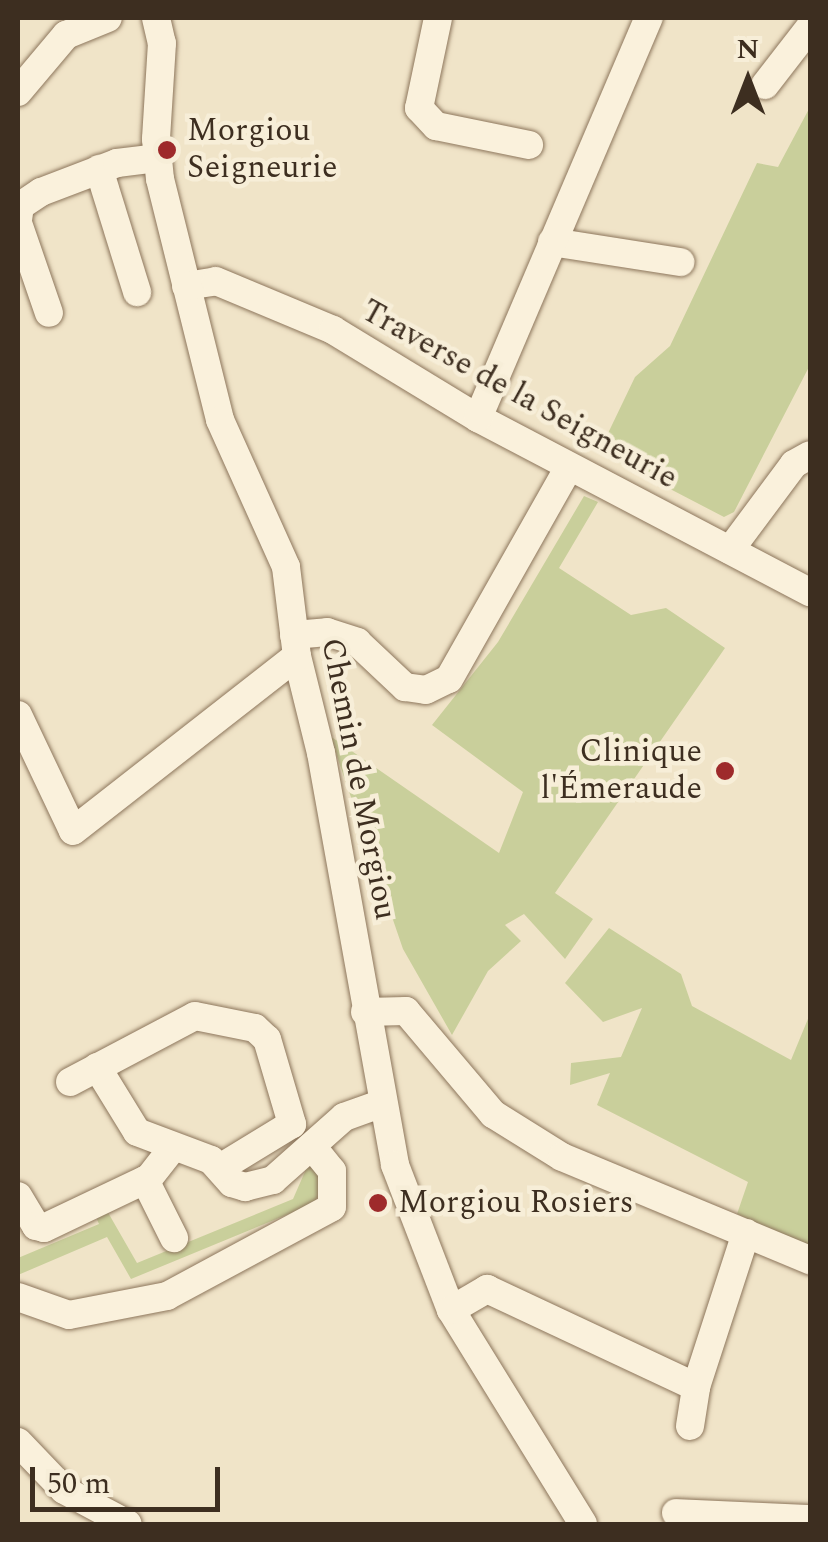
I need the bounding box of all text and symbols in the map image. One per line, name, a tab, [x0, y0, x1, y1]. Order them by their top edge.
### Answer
text: N	[737, 28, 759, 71]
north arrow	[698, 30, 798, 130]
place label: Morgiou Seigneurie	[187, 113, 338, 188]
marker: Morgiou Seigneurie	[156, 139, 178, 161]
street label: Traverse de la Seigneurie	[354, 292, 684, 498]
street label: Chemin de Morgiou	[312, 635, 404, 923]
place label: Clinique l'Émeraude	[541, 734, 702, 809]
marker: Clinique l'Émeraude	[712, 758, 738, 784]
place label: Morgiou Rosiers	[398, 1184, 634, 1222]
marker: Morgiou Rosiers	[367, 1192, 389, 1214]
scale bar	[35, 1447, 225, 1509]
text: 50 m	[47, 1461, 110, 1507]

